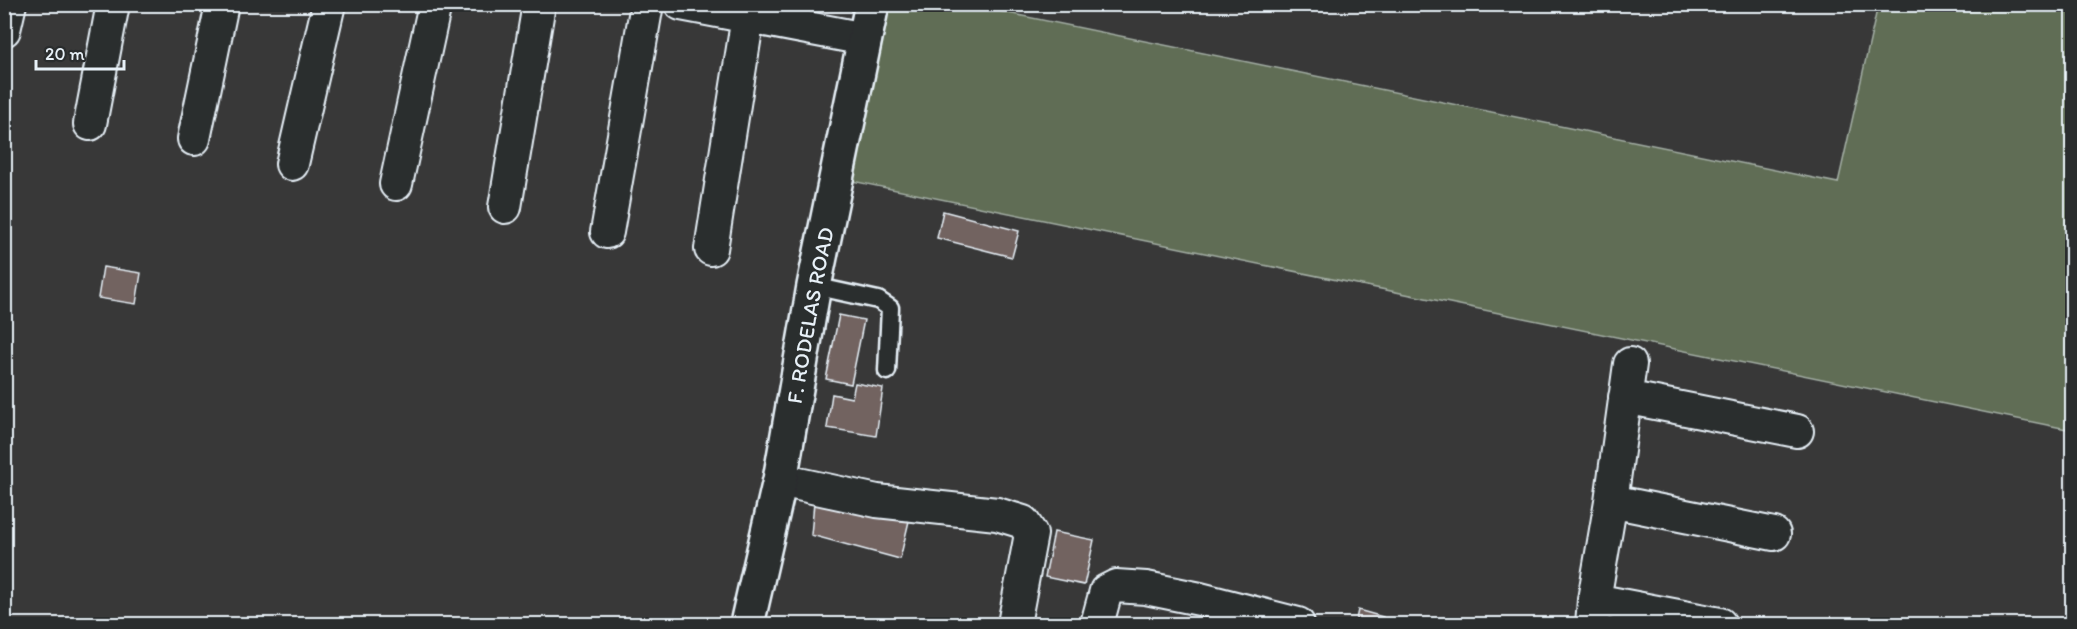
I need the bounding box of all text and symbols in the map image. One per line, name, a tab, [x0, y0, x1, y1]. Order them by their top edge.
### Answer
scale bar	[36, 33, 124, 71]
text: 20 m	[45, 43, 85, 65]
street label: F. RODELAS ROAD	[781, 225, 840, 406]

